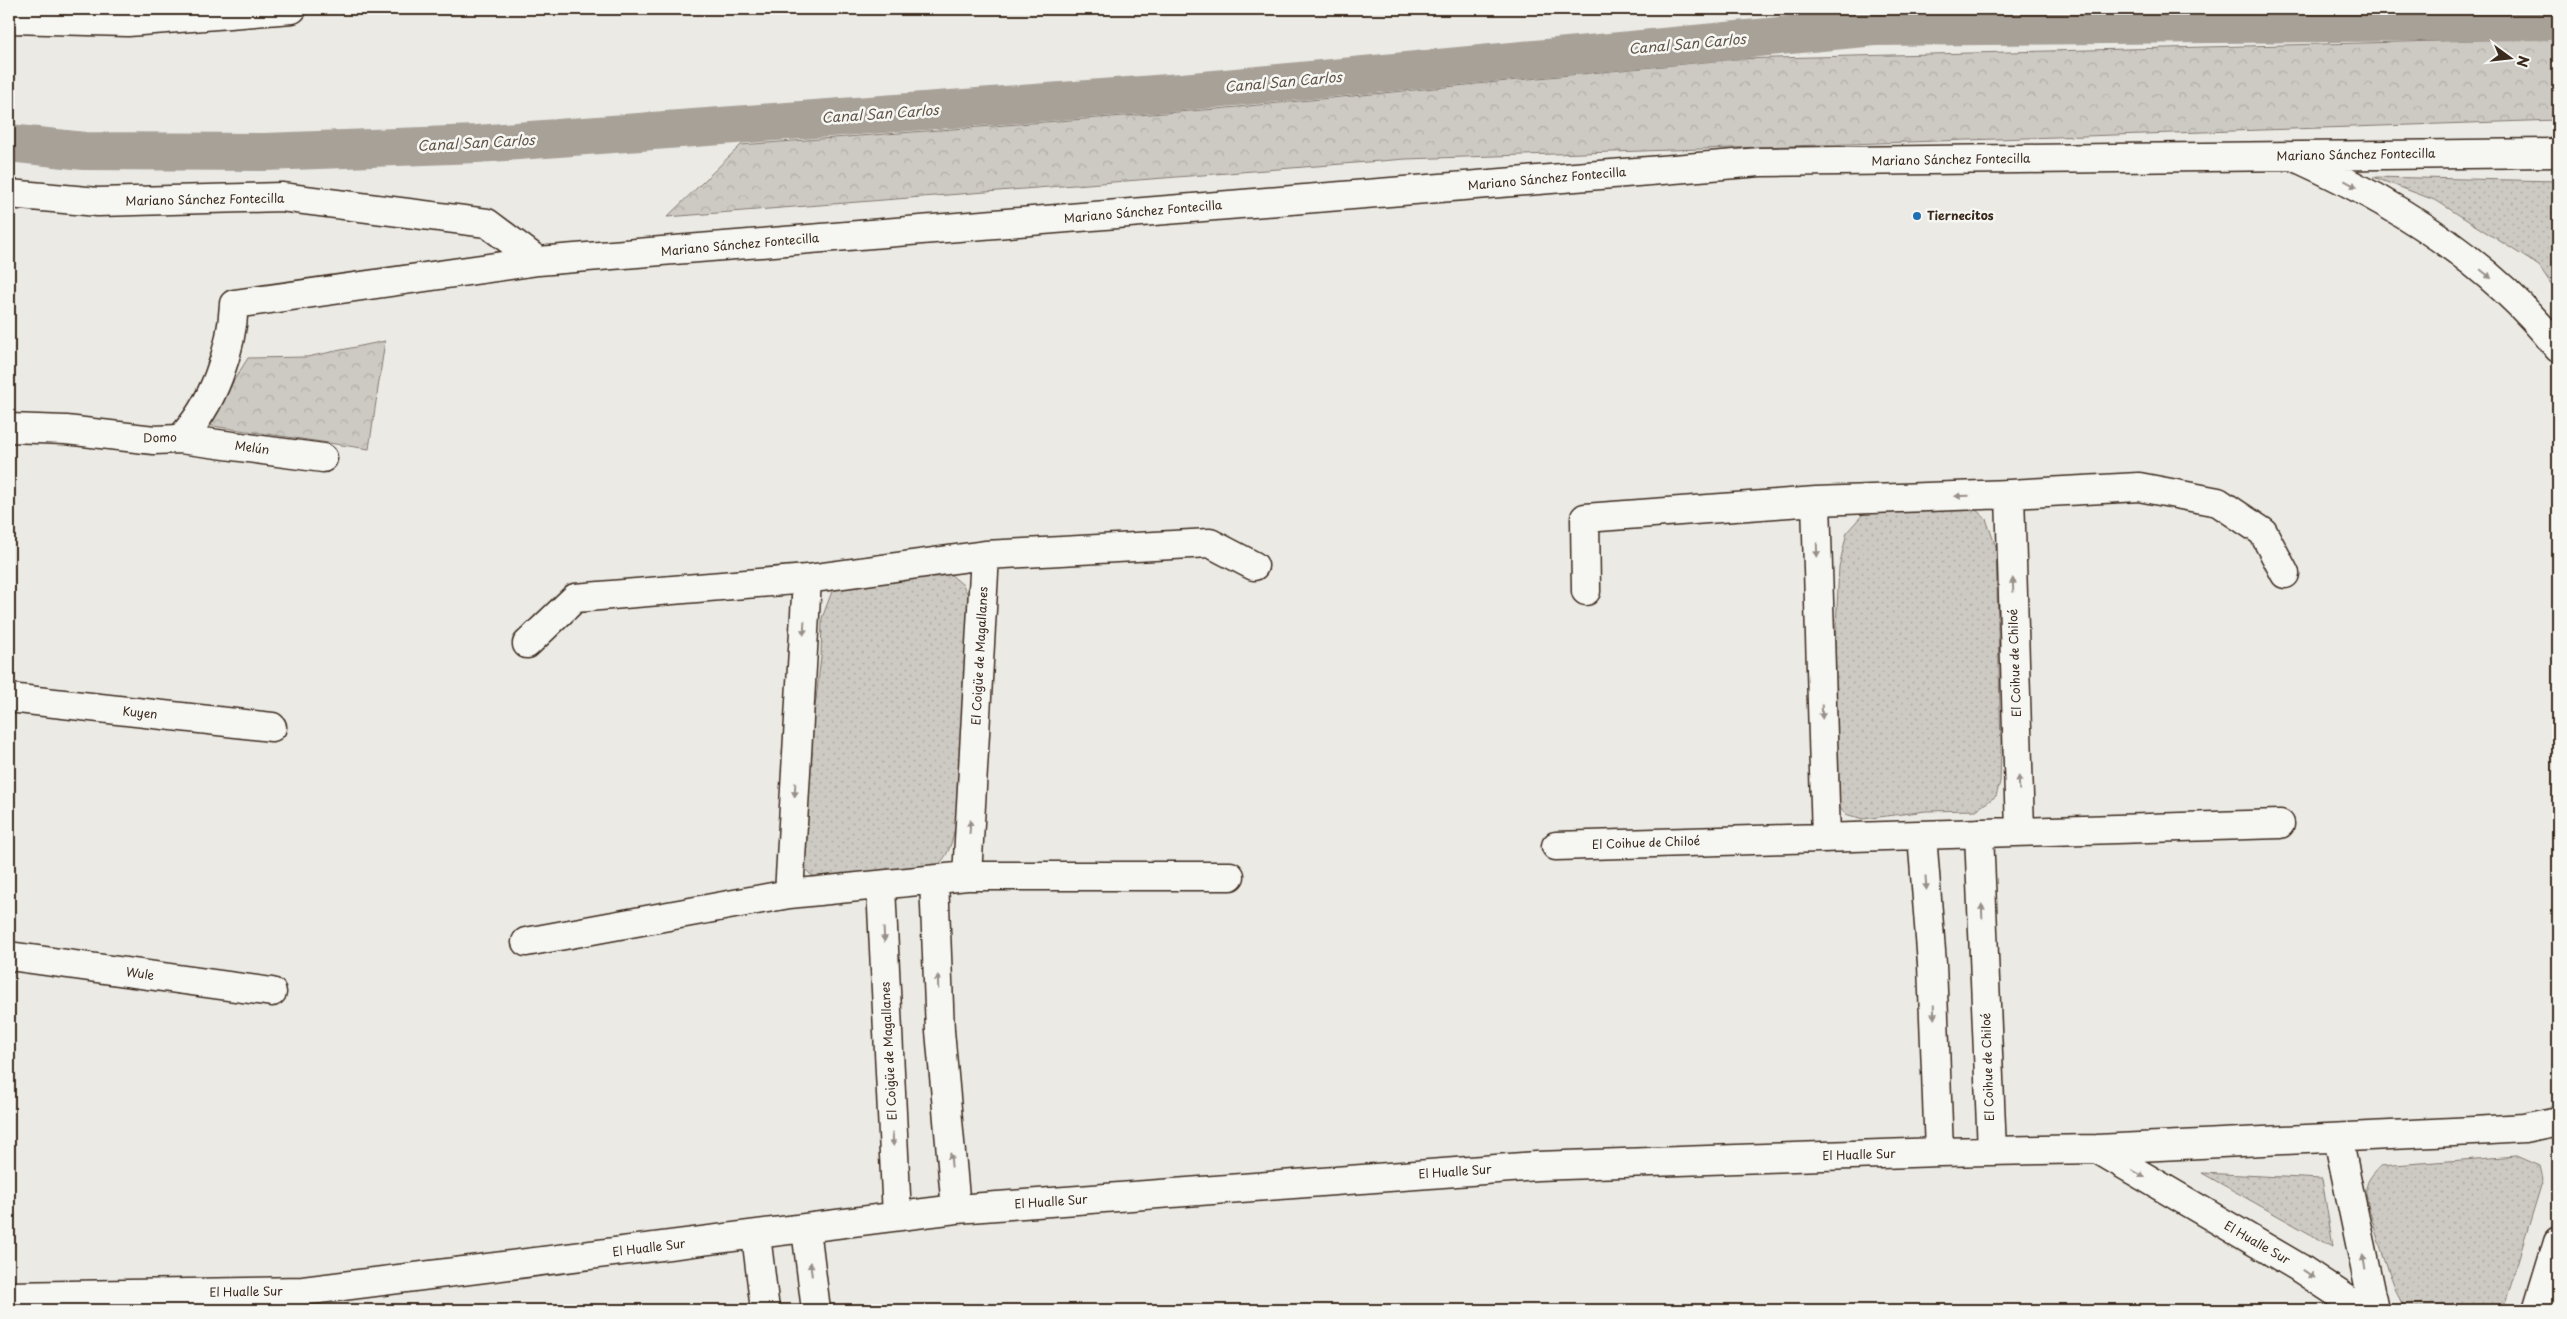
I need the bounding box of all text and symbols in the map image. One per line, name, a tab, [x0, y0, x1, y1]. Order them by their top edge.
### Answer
water label: Canal San Carlos	[1627, 28, 1748, 59]
north arrow	[2484, 32, 2534, 82]
text: N	[2511, 53, 2535, 70]
water label: Canal San Carlos	[1223, 66, 1344, 97]
water label: Canal San Carlos	[821, 99, 941, 128]
water label: Canal San Carlos	[417, 129, 537, 156]
street label: Mariano Sánchez Fontecilla	[2276, 144, 2436, 164]
street label: Mariano Sánchez Fontecilla	[1871, 149, 2031, 169]
street label: Mariano Sánchez Fontecilla	[1467, 162, 1627, 194]
one-way arrow	[2344, 180, 2358, 188]
street label: Mariano Sánchez Fontecilla	[125, 189, 285, 209]
street label: Mariano Sánchez Fontecilla	[1063, 195, 1223, 227]
place label: Tiernecitos	[1927, 206, 1994, 224]
marker: Tiernecitos	[1911, 210, 1923, 222]
street label: Mariano Sánchez Fontecilla	[660, 228, 820, 260]
one-way arrow	[2479, 268, 2492, 279]
street label: Domo	[143, 427, 177, 447]
street label: Melún	[234, 436, 271, 458]
one-way arrow	[1953, 492, 1969, 500]
one-way arrow	[1813, 542, 1821, 558]
one-way arrow	[2009, 577, 2017, 593]
street label: El Coigüe de Magallanes	[966, 586, 992, 726]
street label: El Coihue de Chiloé	[2003, 608, 2025, 718]
one-way arrow	[800, 620, 808, 636]
street label: Kuyen	[122, 701, 158, 723]
one-way arrow	[1818, 705, 1826, 721]
one-way arrow	[2014, 774, 2022, 790]
one-way arrow	[790, 782, 798, 798]
one-way arrow	[966, 819, 974, 835]
street label: El Coihue de Chiloé	[1591, 831, 1701, 853]
one-way arrow	[1922, 876, 1930, 892]
one-way arrow	[1978, 903, 1986, 919]
one-way arrow	[880, 927, 888, 943]
street label: Wule	[125, 962, 156, 984]
one-way arrow	[934, 974, 942, 990]
street label: El Coigüe de Magallanes	[875, 981, 901, 1121]
one-way arrow	[1930, 1005, 1938, 1021]
street label: El Coihue de Chiloé	[1976, 1012, 1998, 1122]
one-way arrow	[890, 1132, 898, 1148]
street label: El Hualle Sur	[1822, 1144, 1896, 1164]
one-way arrow	[947, 1152, 955, 1168]
street label: El Hualle Sur	[1418, 1159, 1493, 1183]
one-way arrow	[2132, 1169, 2146, 1178]
street label: El Hualle Sur	[1014, 1189, 1089, 1213]
street label: El Hualle Sur	[2221, 1216, 2294, 1268]
street label: El Hualle Sur	[611, 1234, 687, 1260]
one-way arrow	[2360, 1254, 2368, 1270]
one-way arrow	[807, 1261, 815, 1277]
one-way arrow	[2302, 1269, 2316, 1279]
street label: El Hualle Sur	[209, 1281, 283, 1301]

